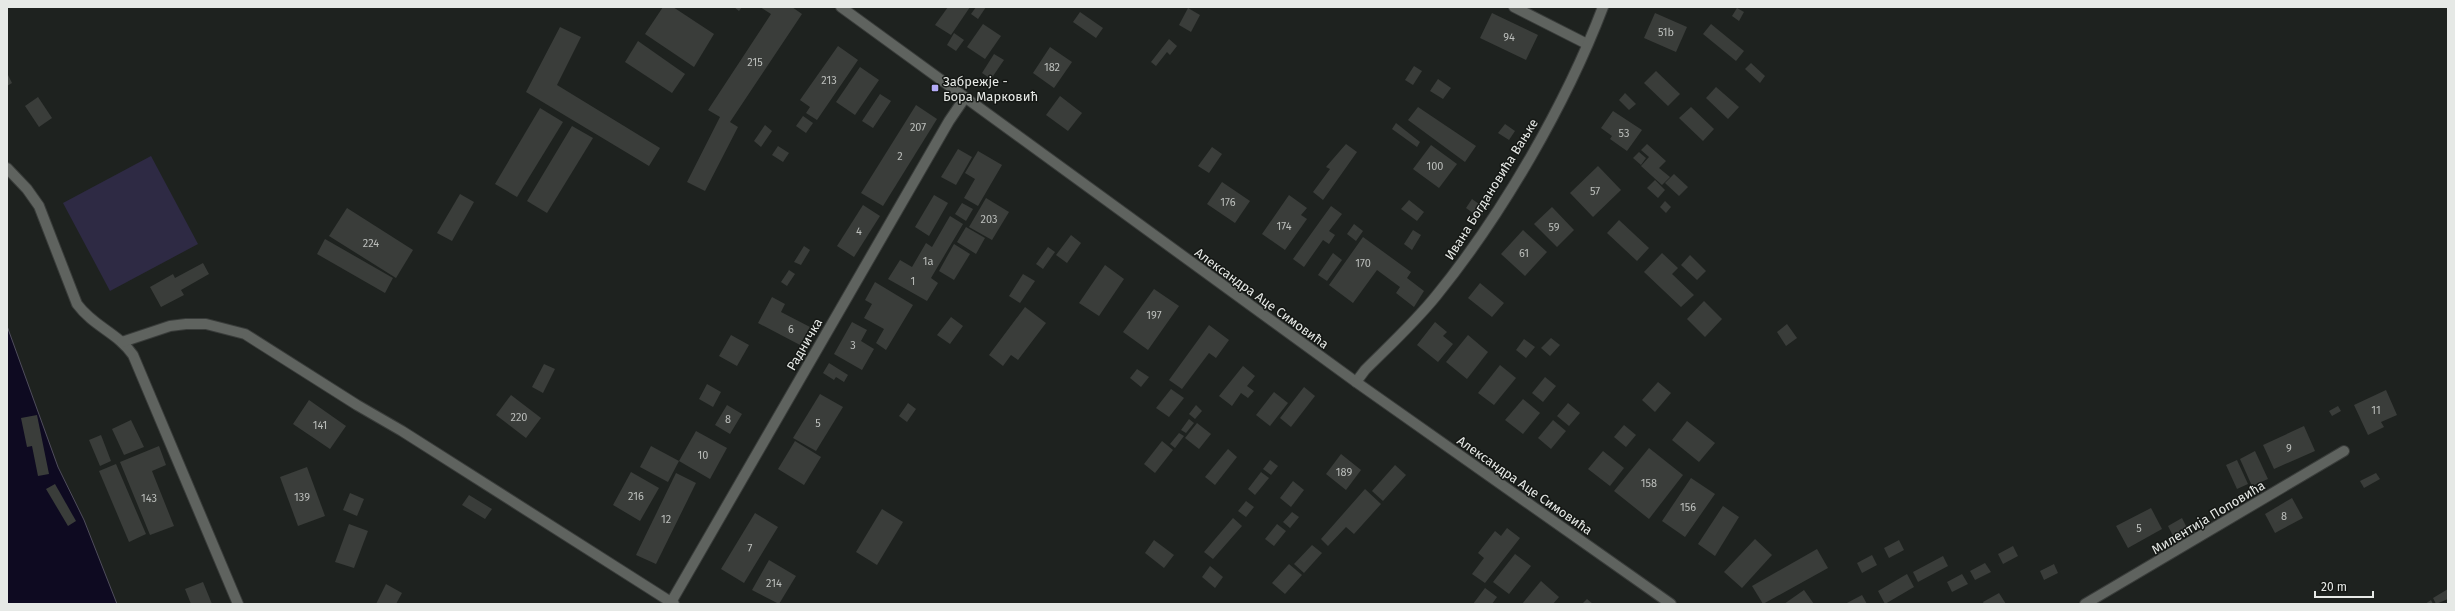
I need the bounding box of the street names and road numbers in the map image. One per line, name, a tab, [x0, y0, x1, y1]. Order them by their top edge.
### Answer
street label: Ивана Богдановића Вањке	[1442, 116, 1541, 263]
street label: Александра Аце Симовића	[1192, 245, 1331, 352]
street label: Радничка	[784, 316, 825, 373]
street label: Александра Аце Симовића	[1454, 433, 1595, 538]
street label: Милентија Поповића	[2149, 478, 2268, 557]

